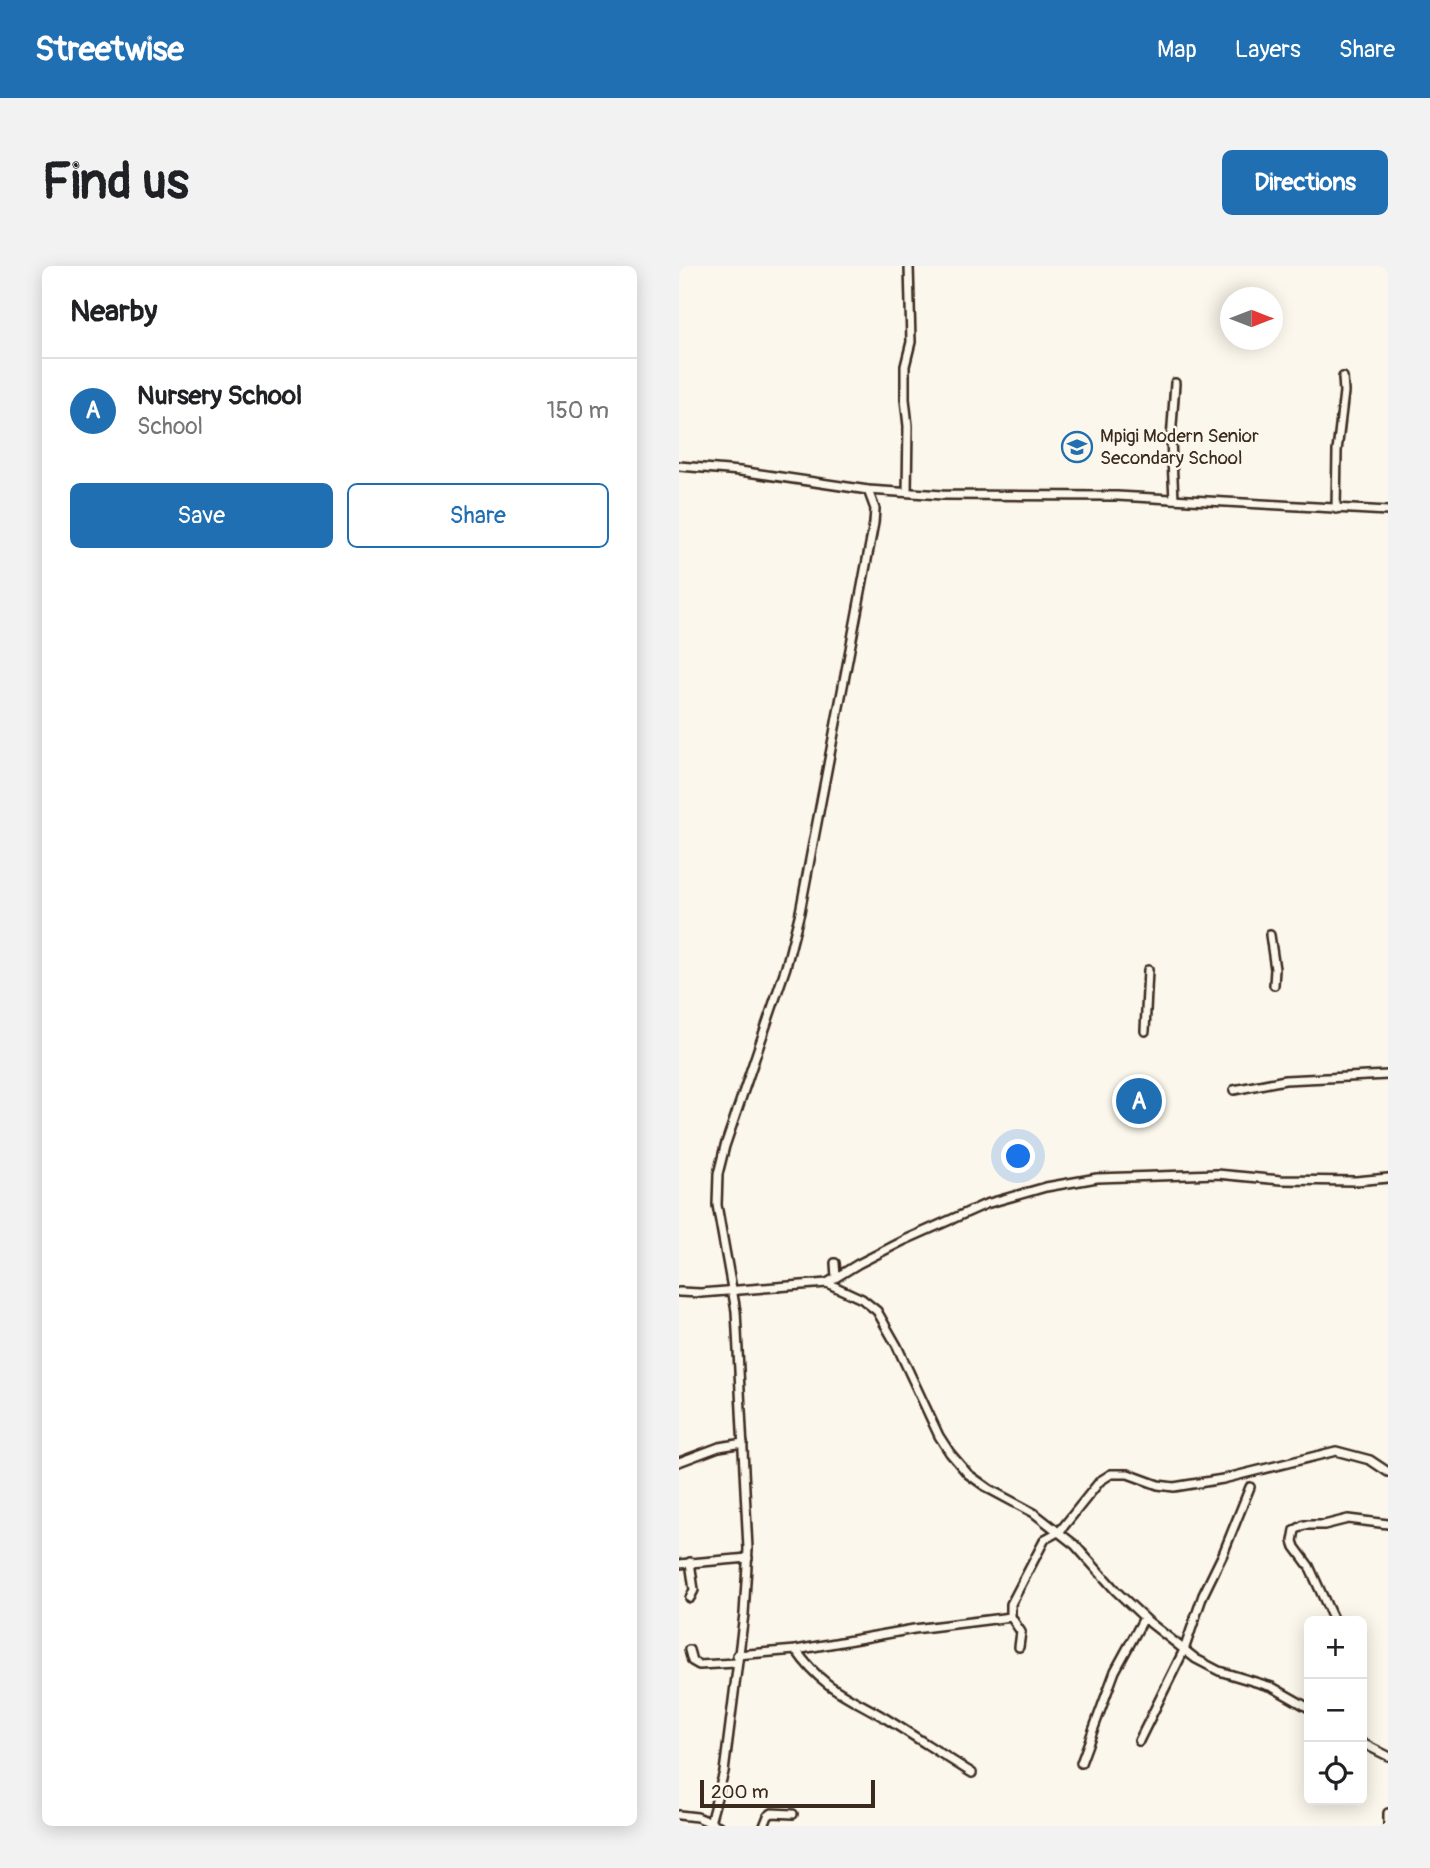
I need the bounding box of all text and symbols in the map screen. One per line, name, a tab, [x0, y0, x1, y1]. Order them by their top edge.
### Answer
text: Streetwise	[35, 29, 184, 70]
text: Map	[1157, 35, 1197, 64]
text: Layers	[1235, 35, 1301, 64]
text: Share	[1339, 35, 1395, 64]
button: Directions	[1222, 150, 1388, 215]
text: Find us	[42, 152, 189, 213]
north arrow	[1220, 287, 1283, 350]
text: Nearby	[70, 293, 157, 330]
text: Nursery School	[137, 380, 302, 412]
text: A	[86, 396, 100, 425]
text: 150 m	[546, 396, 609, 425]
text: School	[137, 412, 203, 441]
place label: Mpigi Modern Senior Secondary School	[1100, 424, 1259, 470]
school or university icon: Mpigi Modern Senior Secondary School	[1060, 430, 1094, 464]
button: Save	[70, 483, 333, 548]
button: Share	[347, 483, 609, 548]
pin: A	[1116, 1075, 1162, 1127]
your location	[1001, 1139, 1035, 1173]
map controls	[1304, 1616, 1367, 1805]
button: +	[1304, 1616, 1367, 1679]
button: −	[1304, 1679, 1367, 1742]
button: locate	[1304, 1742, 1367, 1805]
scale bar	[700, 1777, 875, 1809]
text: 200 m	[711, 1780, 769, 1804]

